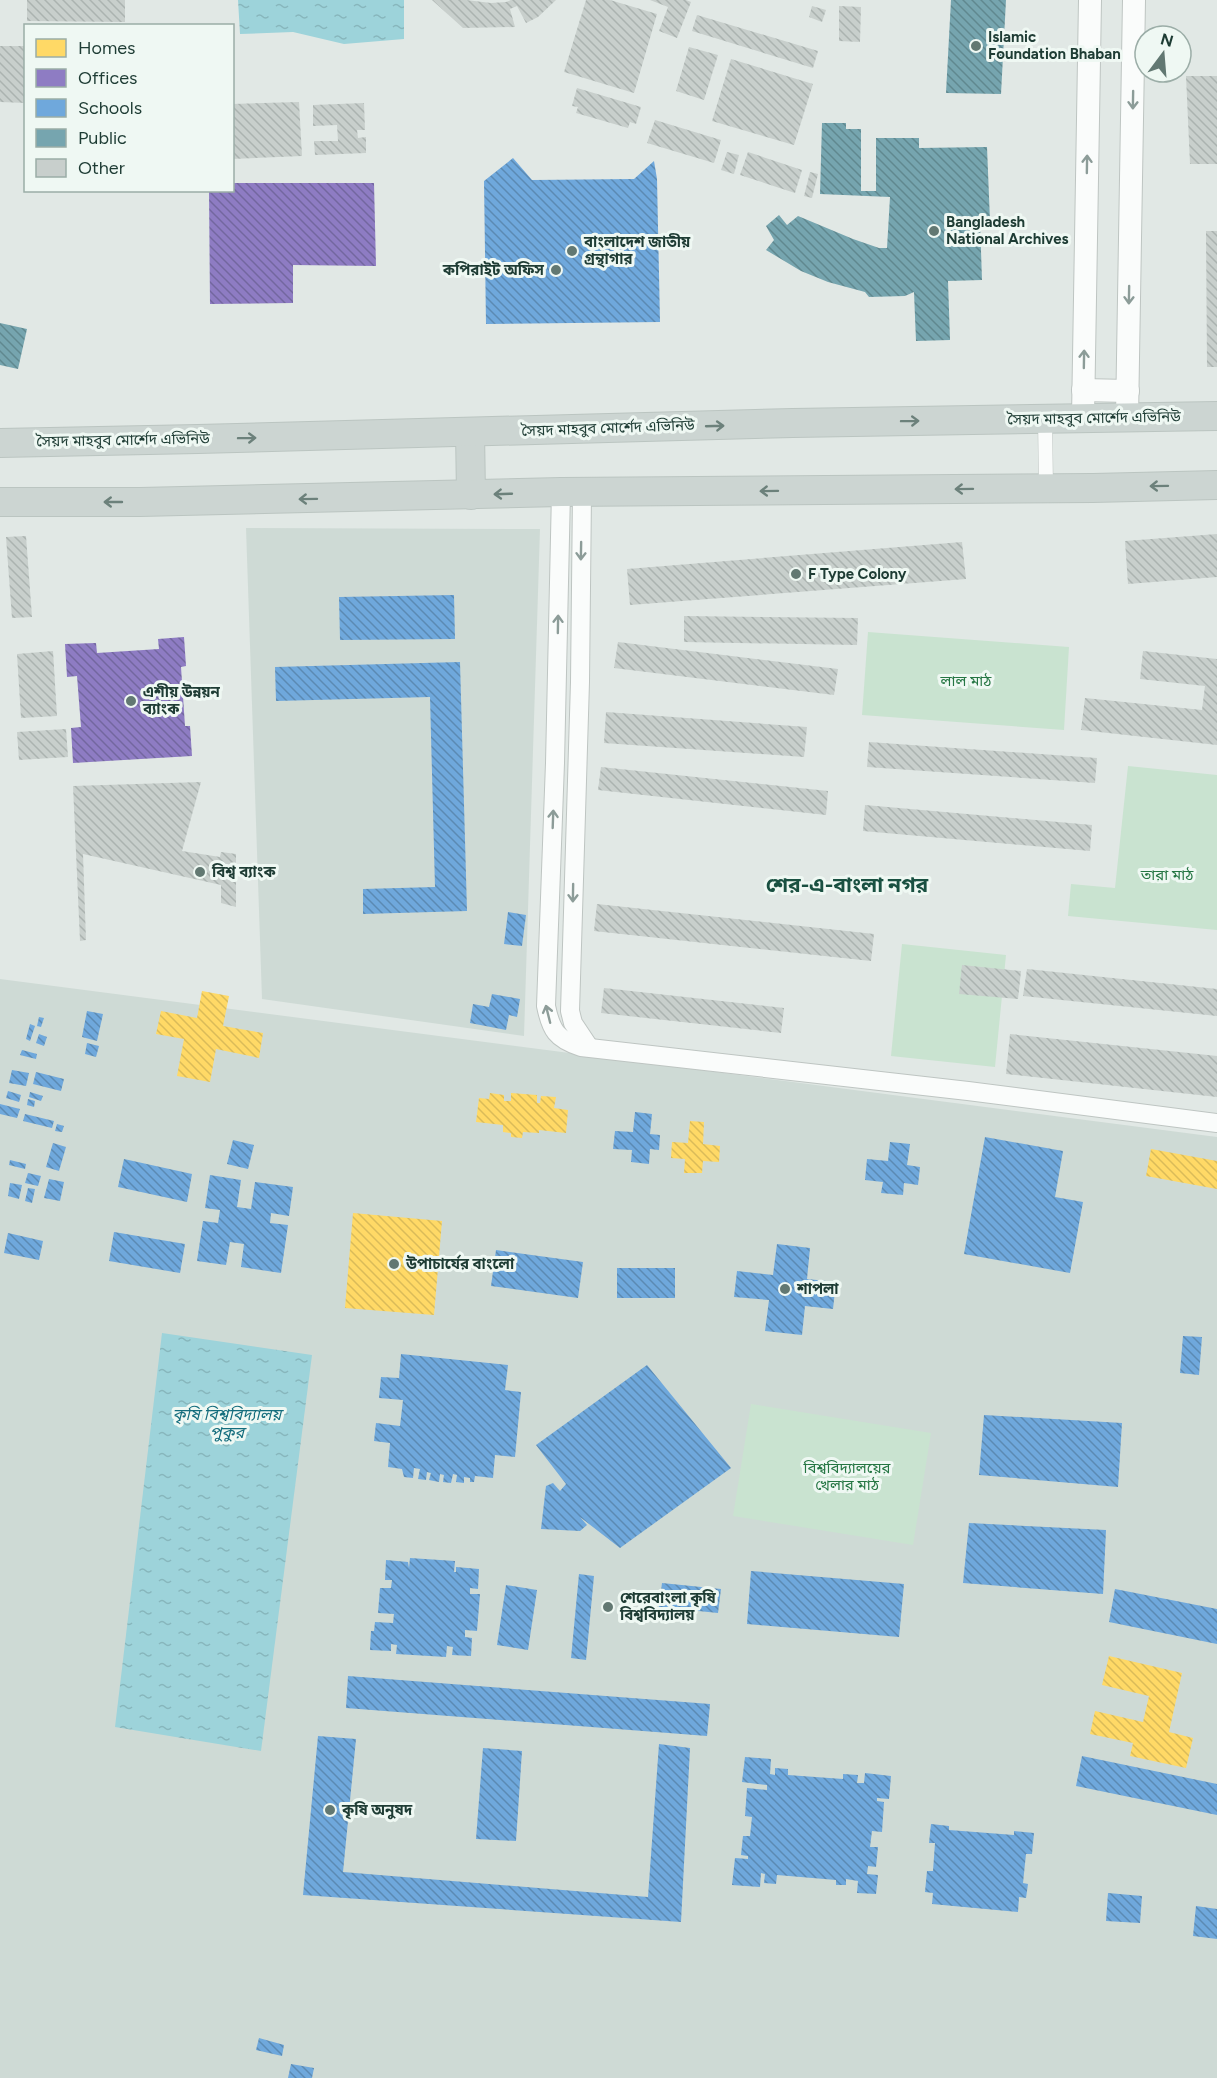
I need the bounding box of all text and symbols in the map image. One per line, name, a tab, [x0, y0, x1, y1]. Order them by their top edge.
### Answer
legend	[24, 24, 234, 192]
north arrow	[1133, 24, 1193, 84]
place label: Islamic Foundation Bhaban	[988, 28, 1121, 63]
text: N	[1158, 29, 1176, 51]
text: Homes	[78, 37, 136, 59]
marker: Islamic Foundation Bhaban	[969, 39, 983, 53]
text: Offices	[78, 67, 137, 89]
one-way arrow	[1127, 90, 1139, 110]
text: Schools	[78, 97, 142, 119]
text: Public	[78, 127, 127, 149]
one-way arrow	[1081, 154, 1093, 174]
text: Other	[78, 157, 125, 179]
place label: Bangladesh National Archives	[946, 213, 1069, 248]
marker: Bangladesh National Archives	[927, 224, 941, 238]
place label: বাংলাদেশ জাতীয় গ্রন্থাগার	[583, 233, 691, 268]
marker: বাংলাদেশ জাতীয় গ্রন্থাগার	[565, 244, 579, 258]
place label: কপিরাইট অফিস	[442, 261, 544, 279]
marker: কপিরাইট অফিস	[549, 263, 563, 277]
one-way arrow	[1124, 285, 1135, 305]
one-way arrow	[1078, 349, 1090, 369]
street label: সৈয়দ মাহবুব মোর্শেদ এভিনিউ	[1006, 407, 1181, 429]
one-way arrow	[900, 415, 920, 427]
street label: সৈয়দ মাহবুব মোর্শেদ এভিনিউ	[520, 416, 695, 440]
one-way arrow	[705, 420, 725, 431]
street label: সৈয়দ মাহবুব মোর্শেদ এভিনিউ	[35, 429, 210, 451]
one-way arrow	[237, 432, 257, 444]
one-way arrow	[1149, 480, 1169, 492]
one-way arrow	[954, 483, 974, 495]
one-way arrow	[759, 485, 779, 497]
one-way arrow	[493, 489, 513, 500]
one-way arrow	[298, 493, 318, 504]
one-way arrow	[103, 496, 123, 508]
one-way arrow	[576, 541, 587, 561]
place label: F Type Colony	[808, 565, 907, 583]
marker: F Type Colony	[789, 567, 803, 581]
one-way arrow	[552, 615, 564, 635]
park label: লাল মাঠ	[940, 672, 992, 690]
place label: এশীয় উন্নয়ন ব্যাংক	[142, 683, 221, 718]
marker: এশীয় উন্নয়ন ব্যাংক	[124, 694, 138, 708]
one-way arrow	[547, 810, 558, 830]
place label: বিশ্ব ব্যাংক	[211, 863, 276, 881]
marker: বিশ্ব ব্যাংক	[193, 865, 207, 879]
park label: তারা মাঠ	[1140, 866, 1194, 884]
district label: শের-এ-বাংলা নগর	[766, 872, 929, 897]
one-way arrow	[567, 883, 579, 903]
one-way arrow	[542, 1004, 554, 1023]
place label: উপাচার্যের বাংলো	[405, 1254, 515, 1273]
marker: উপাচার্যের বাংলো	[387, 1257, 401, 1271]
place label: শাপলা	[796, 1280, 839, 1298]
marker: শাপলা	[778, 1282, 792, 1296]
water label: কৃষি বিশ্ববিদ্যালয় পুকুর	[173, 1405, 284, 1442]
park label: বিশ্ববিদ্যালয়ের খেলার মাঠ	[802, 1459, 892, 1494]
place label: শেরেবাংলা কৃষি বিশ্ববিদ্যালয়	[619, 1589, 717, 1624]
marker: শেরেবাংলা কৃষি বিশ্ববিদ্যালয়	[601, 1600, 615, 1614]
place label: কৃষি অনুষদ	[341, 1801, 413, 1820]
marker: কৃষি অনুষদ	[323, 1803, 337, 1817]

